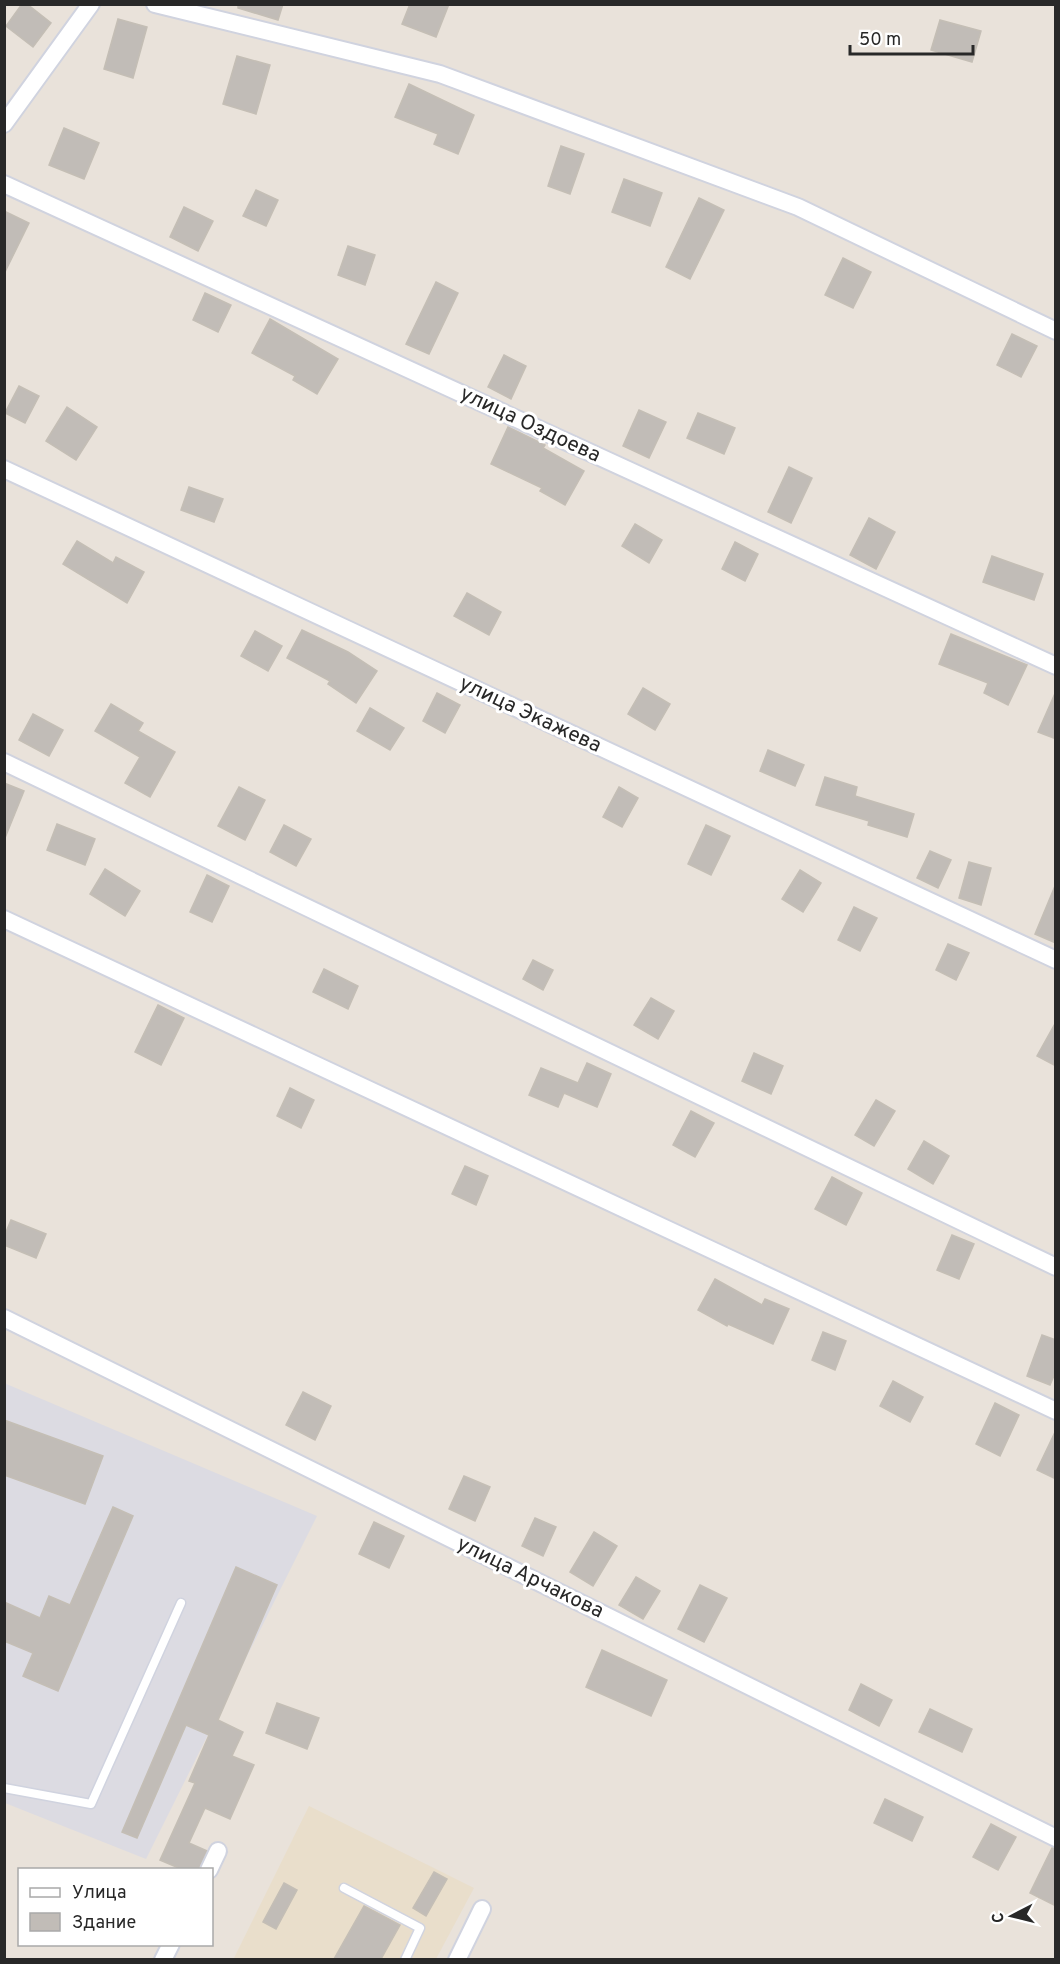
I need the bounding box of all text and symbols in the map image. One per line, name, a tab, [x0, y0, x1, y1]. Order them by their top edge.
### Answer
scale bar	[850, 18, 973, 56]
text: 50 m	[859, 29, 901, 52]
street label: улица Оздоева	[455, 381, 605, 469]
street label: улица Экажева	[455, 670, 605, 760]
street label: улица Арчакова	[452, 1531, 608, 1625]
legend	[18, 1868, 213, 1946]
text: Улица	[72, 1882, 126, 1905]
north arrow	[982, 1886, 1042, 1946]
text: С	[989, 1911, 1010, 1924]
text: Здание	[72, 1912, 136, 1935]

